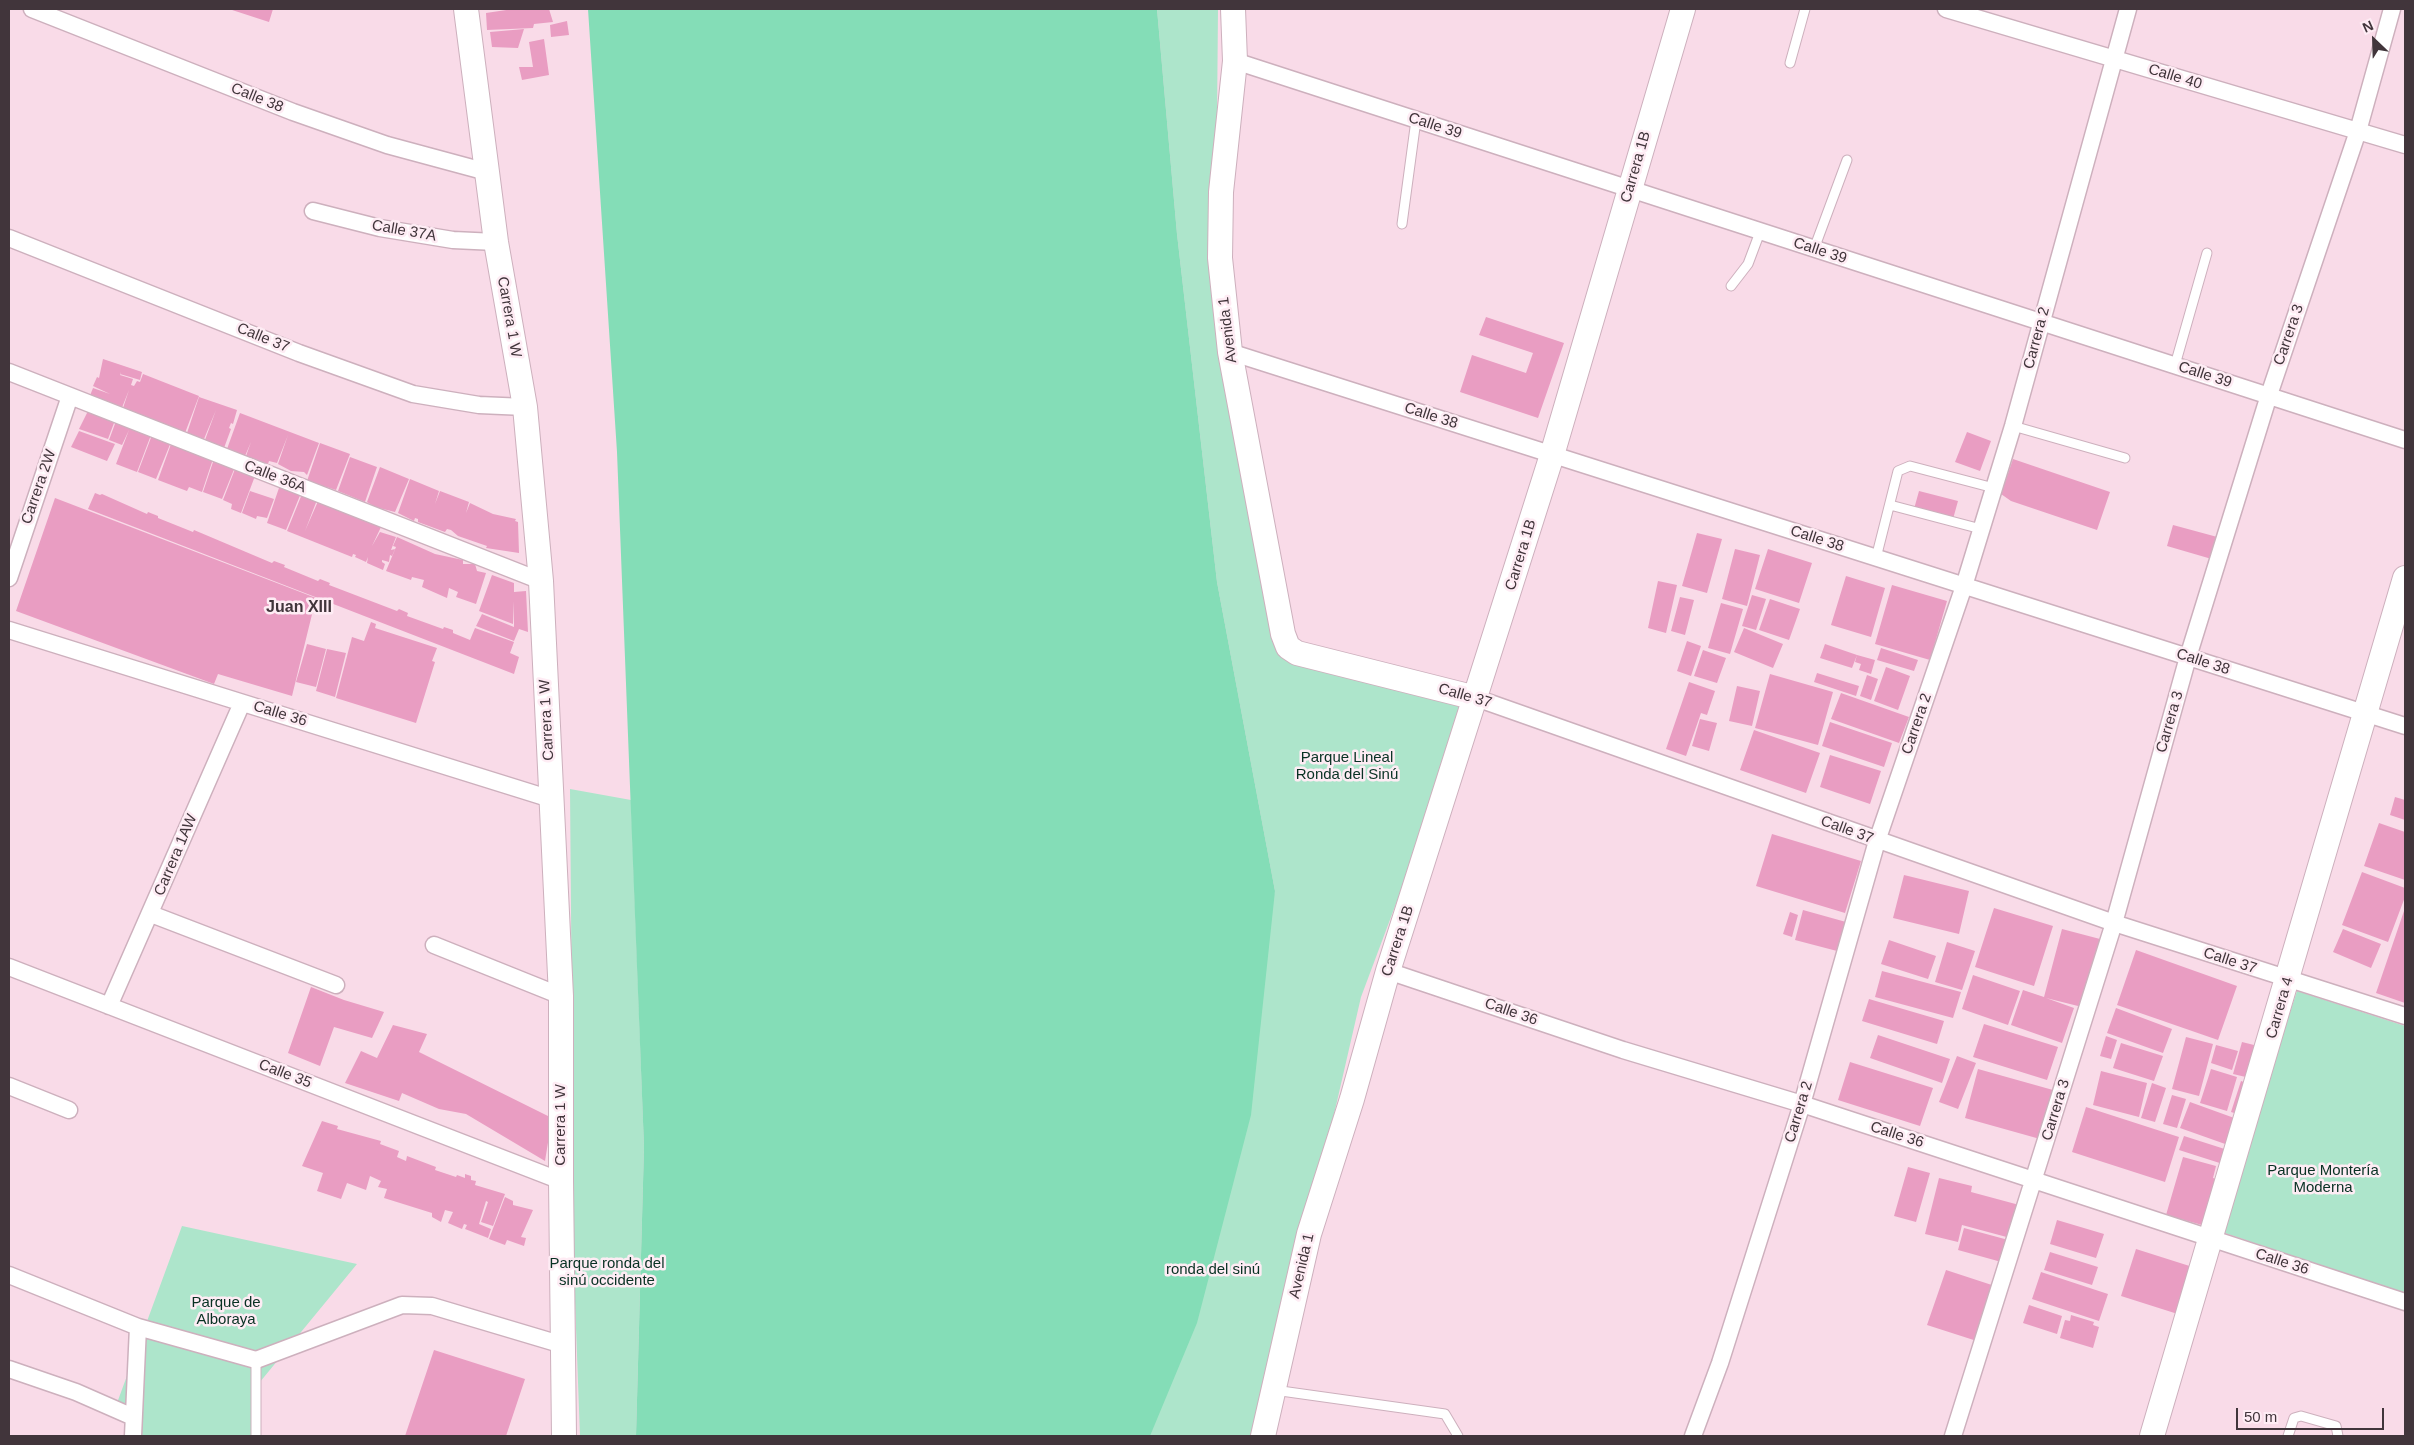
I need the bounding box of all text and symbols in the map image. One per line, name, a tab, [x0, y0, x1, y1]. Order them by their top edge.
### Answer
north arrow	[2349, 15, 2399, 65]
text: N	[2360, 17, 2376, 36]
street label: Calle 40	[2146, 60, 2204, 94]
street label: Calle 38	[228, 79, 286, 117]
street label: Calle 39	[1406, 109, 1464, 143]
street label: Carrera 1B	[1617, 129, 1655, 205]
street label: Calle 37A	[370, 216, 438, 246]
street label: Calle 39	[1791, 234, 1849, 268]
street label: Carrera 1 W	[493, 275, 525, 359]
street label: Avenida 1	[1215, 296, 1241, 364]
street label: Carrera 3	[2270, 302, 2308, 368]
street label: Carrera 2	[2020, 305, 2054, 371]
street label: Calle 37	[234, 319, 292, 357]
street label: Calle 39	[2176, 358, 2234, 392]
street label: Calle 38	[1402, 399, 1460, 433]
street label: Carrera 2W	[18, 447, 60, 527]
street label: Calle 36A	[241, 457, 309, 497]
street label: Carrera 1B	[1502, 517, 1540, 593]
street label: Calle 38	[1788, 522, 1846, 556]
district label: Juan XIII	[266, 598, 332, 618]
street label: Calle 38	[2174, 645, 2232, 679]
street label: Carrera 1 W	[536, 679, 558, 761]
street label: Calle 37	[1436, 680, 1494, 712]
street label: Carrera 3	[2153, 689, 2187, 755]
street label: Carrera 2	[1898, 691, 1936, 757]
street label: Calle 36	[251, 697, 309, 731]
park label: Parque Lineal Ronda del Sinú	[1296, 749, 1398, 784]
street label: Carrera 1AW	[151, 811, 201, 899]
street label: Calle 37	[1818, 812, 1876, 848]
street label: Carrera 1B	[1378, 903, 1418, 979]
street label: Calle 37	[2201, 944, 2259, 978]
street label: Carrera 4	[2263, 975, 2297, 1041]
street label: Calle 36	[1482, 995, 1540, 1029]
street label: Calle 35	[256, 1056, 314, 1092]
street label: Carrera 3	[2038, 1077, 2074, 1143]
street label: Carrera 2	[1781, 1079, 1817, 1145]
street label: Carrera 1 W	[552, 1084, 570, 1166]
street label: Calle 36	[1868, 1118, 1926, 1152]
park label: Parque Montería Moderna	[2267, 1162, 2379, 1197]
street label: Avenida 1	[1286, 1232, 1318, 1300]
street label: Calle 36	[2253, 1245, 2311, 1279]
park label: Parque ronda del sinú occidente	[549, 1255, 665, 1290]
park label: ronda del sinú	[1166, 1261, 1260, 1279]
park label: Parque de Alboraya	[191, 1294, 261, 1329]
scale bar	[2239, 1398, 2386, 1430]
text: 50 m	[2244, 1408, 2277, 1425]

